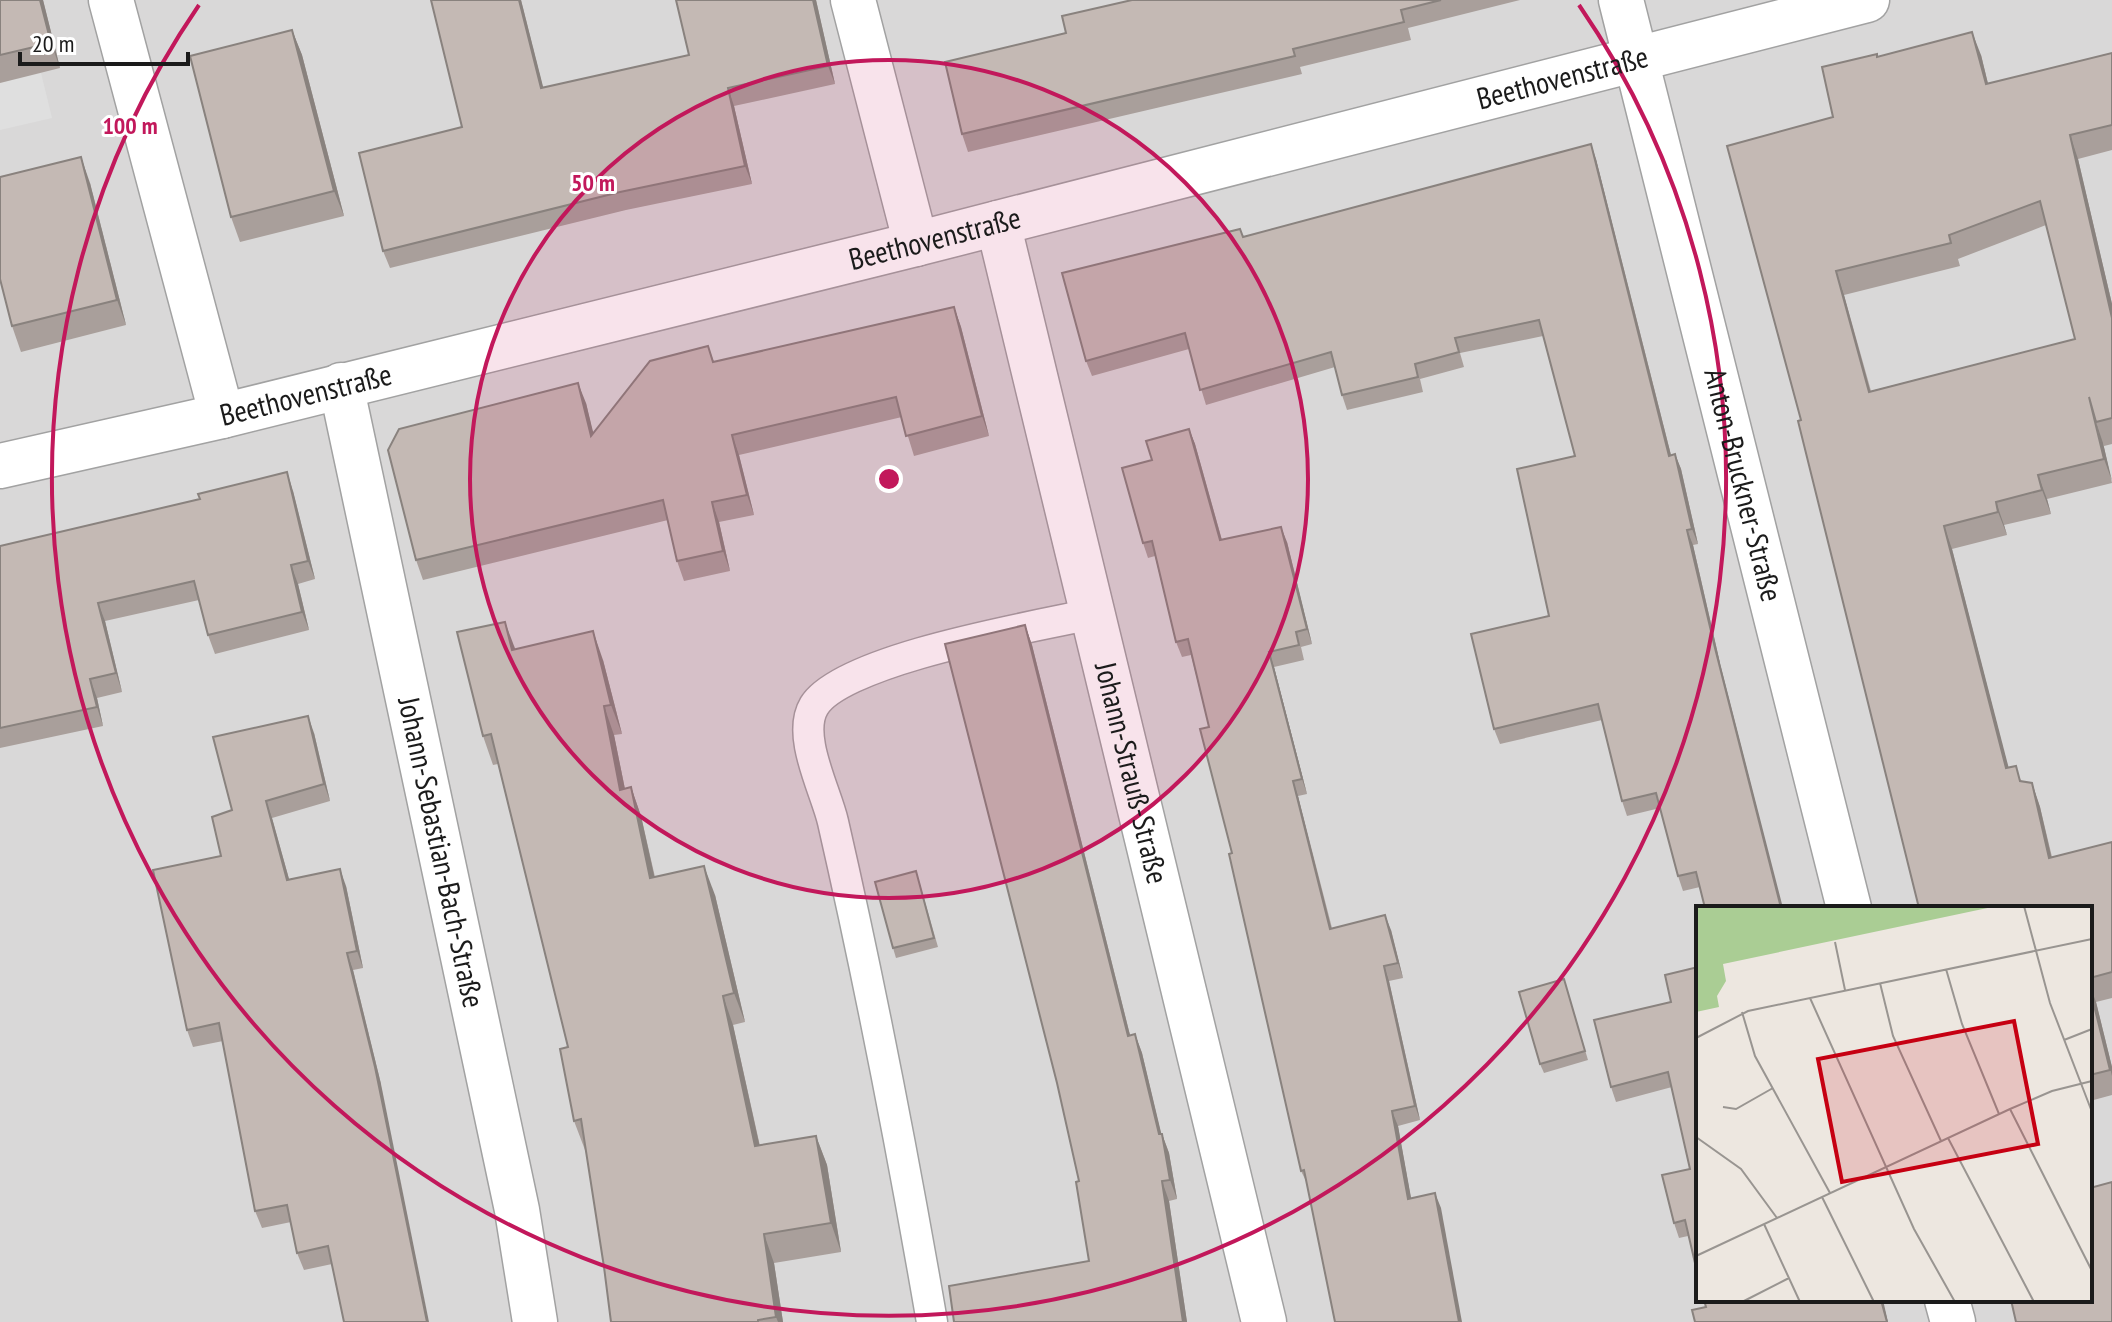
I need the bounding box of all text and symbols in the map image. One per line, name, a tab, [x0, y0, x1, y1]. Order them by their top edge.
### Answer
scale bar	[20, 16, 188, 66]
text: 20 m	[32, 28, 74, 59]
street label: Beethovenstraße	[1472, 36, 1652, 117]
text: 100 m	[102, 110, 158, 141]
text: 50 m	[571, 167, 615, 198]
street label: Beethovenstraße	[845, 197, 1024, 278]
street label: Beethovenstraße	[216, 354, 395, 434]
street label: Anton-Bruckner-Straße	[1696, 364, 1792, 605]
centre of rings	[875, 465, 903, 493]
street label: Johann-Strauß-Straße	[1087, 657, 1178, 887]
street label: Johann-Sebastian-Bach-Straße	[390, 692, 494, 1011]
inset map	[1696, 906, 2092, 1302]

